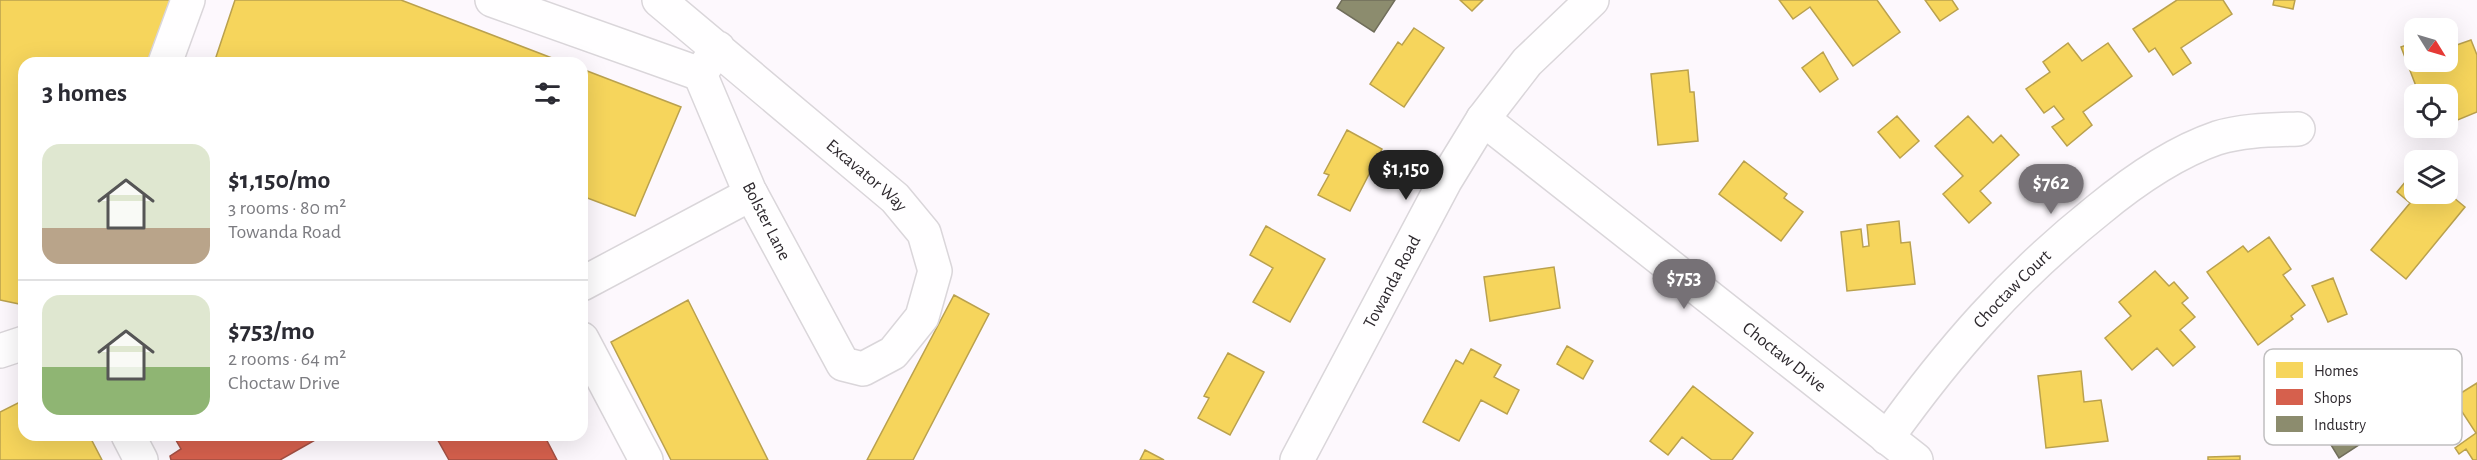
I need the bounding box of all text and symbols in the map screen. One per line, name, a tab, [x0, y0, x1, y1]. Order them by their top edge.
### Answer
north arrow	[2404, 18, 2458, 72]
map controls	[2404, 18, 2458, 204]
icon: filters	[531, 77, 564, 110]
text: 3 homes	[42, 80, 127, 106]
button: locate	[2404, 84, 2458, 138]
street label: Excavator Way	[822, 136, 910, 216]
pin: $1,150	[1357, 150, 1455, 201]
button: layers	[2404, 150, 2458, 204]
text: $1,150	[1382, 159, 1430, 179]
pin: $762	[2015, 164, 2087, 215]
text: $1,150/mo	[228, 167, 330, 193]
icon: home	[90, 168, 162, 240]
text: $762	[2033, 173, 2069, 193]
street label: Bolster Lane	[739, 179, 793, 264]
text: 3 rooms · 80 m²	[228, 198, 346, 218]
text: Towanda Road	[228, 222, 341, 242]
street label: Towanda Road	[1361, 233, 1424, 331]
street label: Choctaw Court	[1970, 247, 2055, 332]
pin: $753	[1648, 259, 1720, 310]
text: $753	[1667, 268, 1701, 288]
text: $753/mo	[228, 318, 315, 344]
icon: home	[90, 319, 162, 391]
street label: Choctaw Drive	[1739, 319, 1829, 396]
text: 2 rooms · 64 m²	[228, 349, 346, 369]
legend	[2264, 349, 2462, 445]
text: Homes	[2314, 363, 2358, 379]
text: Choctaw Drive	[228, 373, 340, 393]
text: Shops	[2314, 390, 2352, 406]
text: Industry	[2314, 417, 2366, 434]

